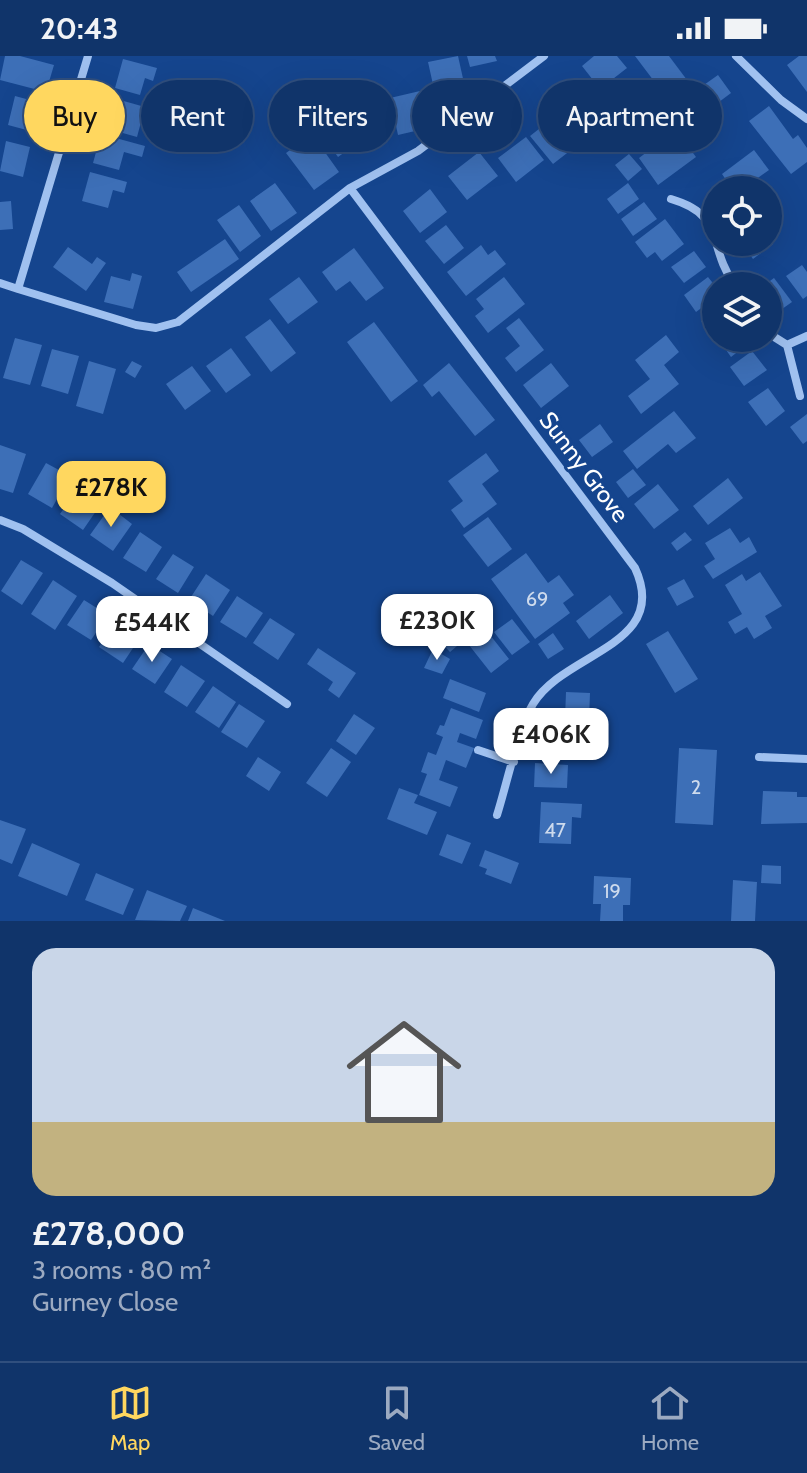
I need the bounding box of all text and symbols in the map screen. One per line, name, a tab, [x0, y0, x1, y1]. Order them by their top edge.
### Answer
text: 20:43	[40, 10, 119, 47]
chip: Buy	[24, 80, 125, 152]
chip: Rent	[141, 80, 253, 152]
chip: Filters	[269, 80, 396, 152]
chip: New	[412, 80, 522, 152]
chip: Apartment	[538, 80, 722, 152]
map controls	[702, 176, 782, 352]
button: locate	[702, 176, 782, 256]
button: layers	[702, 272, 782, 352]
street label: Sunny Grove	[534, 406, 635, 528]
pin: £278K	[55, 461, 167, 529]
text: £278K	[75, 471, 147, 503]
house number: 69	[526, 587, 548, 611]
pin: £230K	[381, 594, 493, 662]
pin: £544K	[96, 596, 208, 664]
text: £230K	[399, 604, 475, 636]
text: £544K	[114, 606, 190, 638]
pin: £406K	[495, 708, 607, 776]
text: £406K	[512, 718, 590, 750]
house number: 2	[691, 775, 701, 799]
house number: 47	[544, 818, 566, 842]
house number: 19	[603, 879, 621, 903]
icon: home	[332, 1000, 476, 1144]
text: £278,000	[32, 1212, 185, 1254]
text: 3 rooms · 80 m²	[32, 1254, 211, 1286]
text: Gurney Close	[32, 1286, 178, 1318]
tab: Map	[108, 1381, 152, 1456]
tab: Saved	[368, 1381, 425, 1456]
tab: Home	[641, 1381, 699, 1456]

